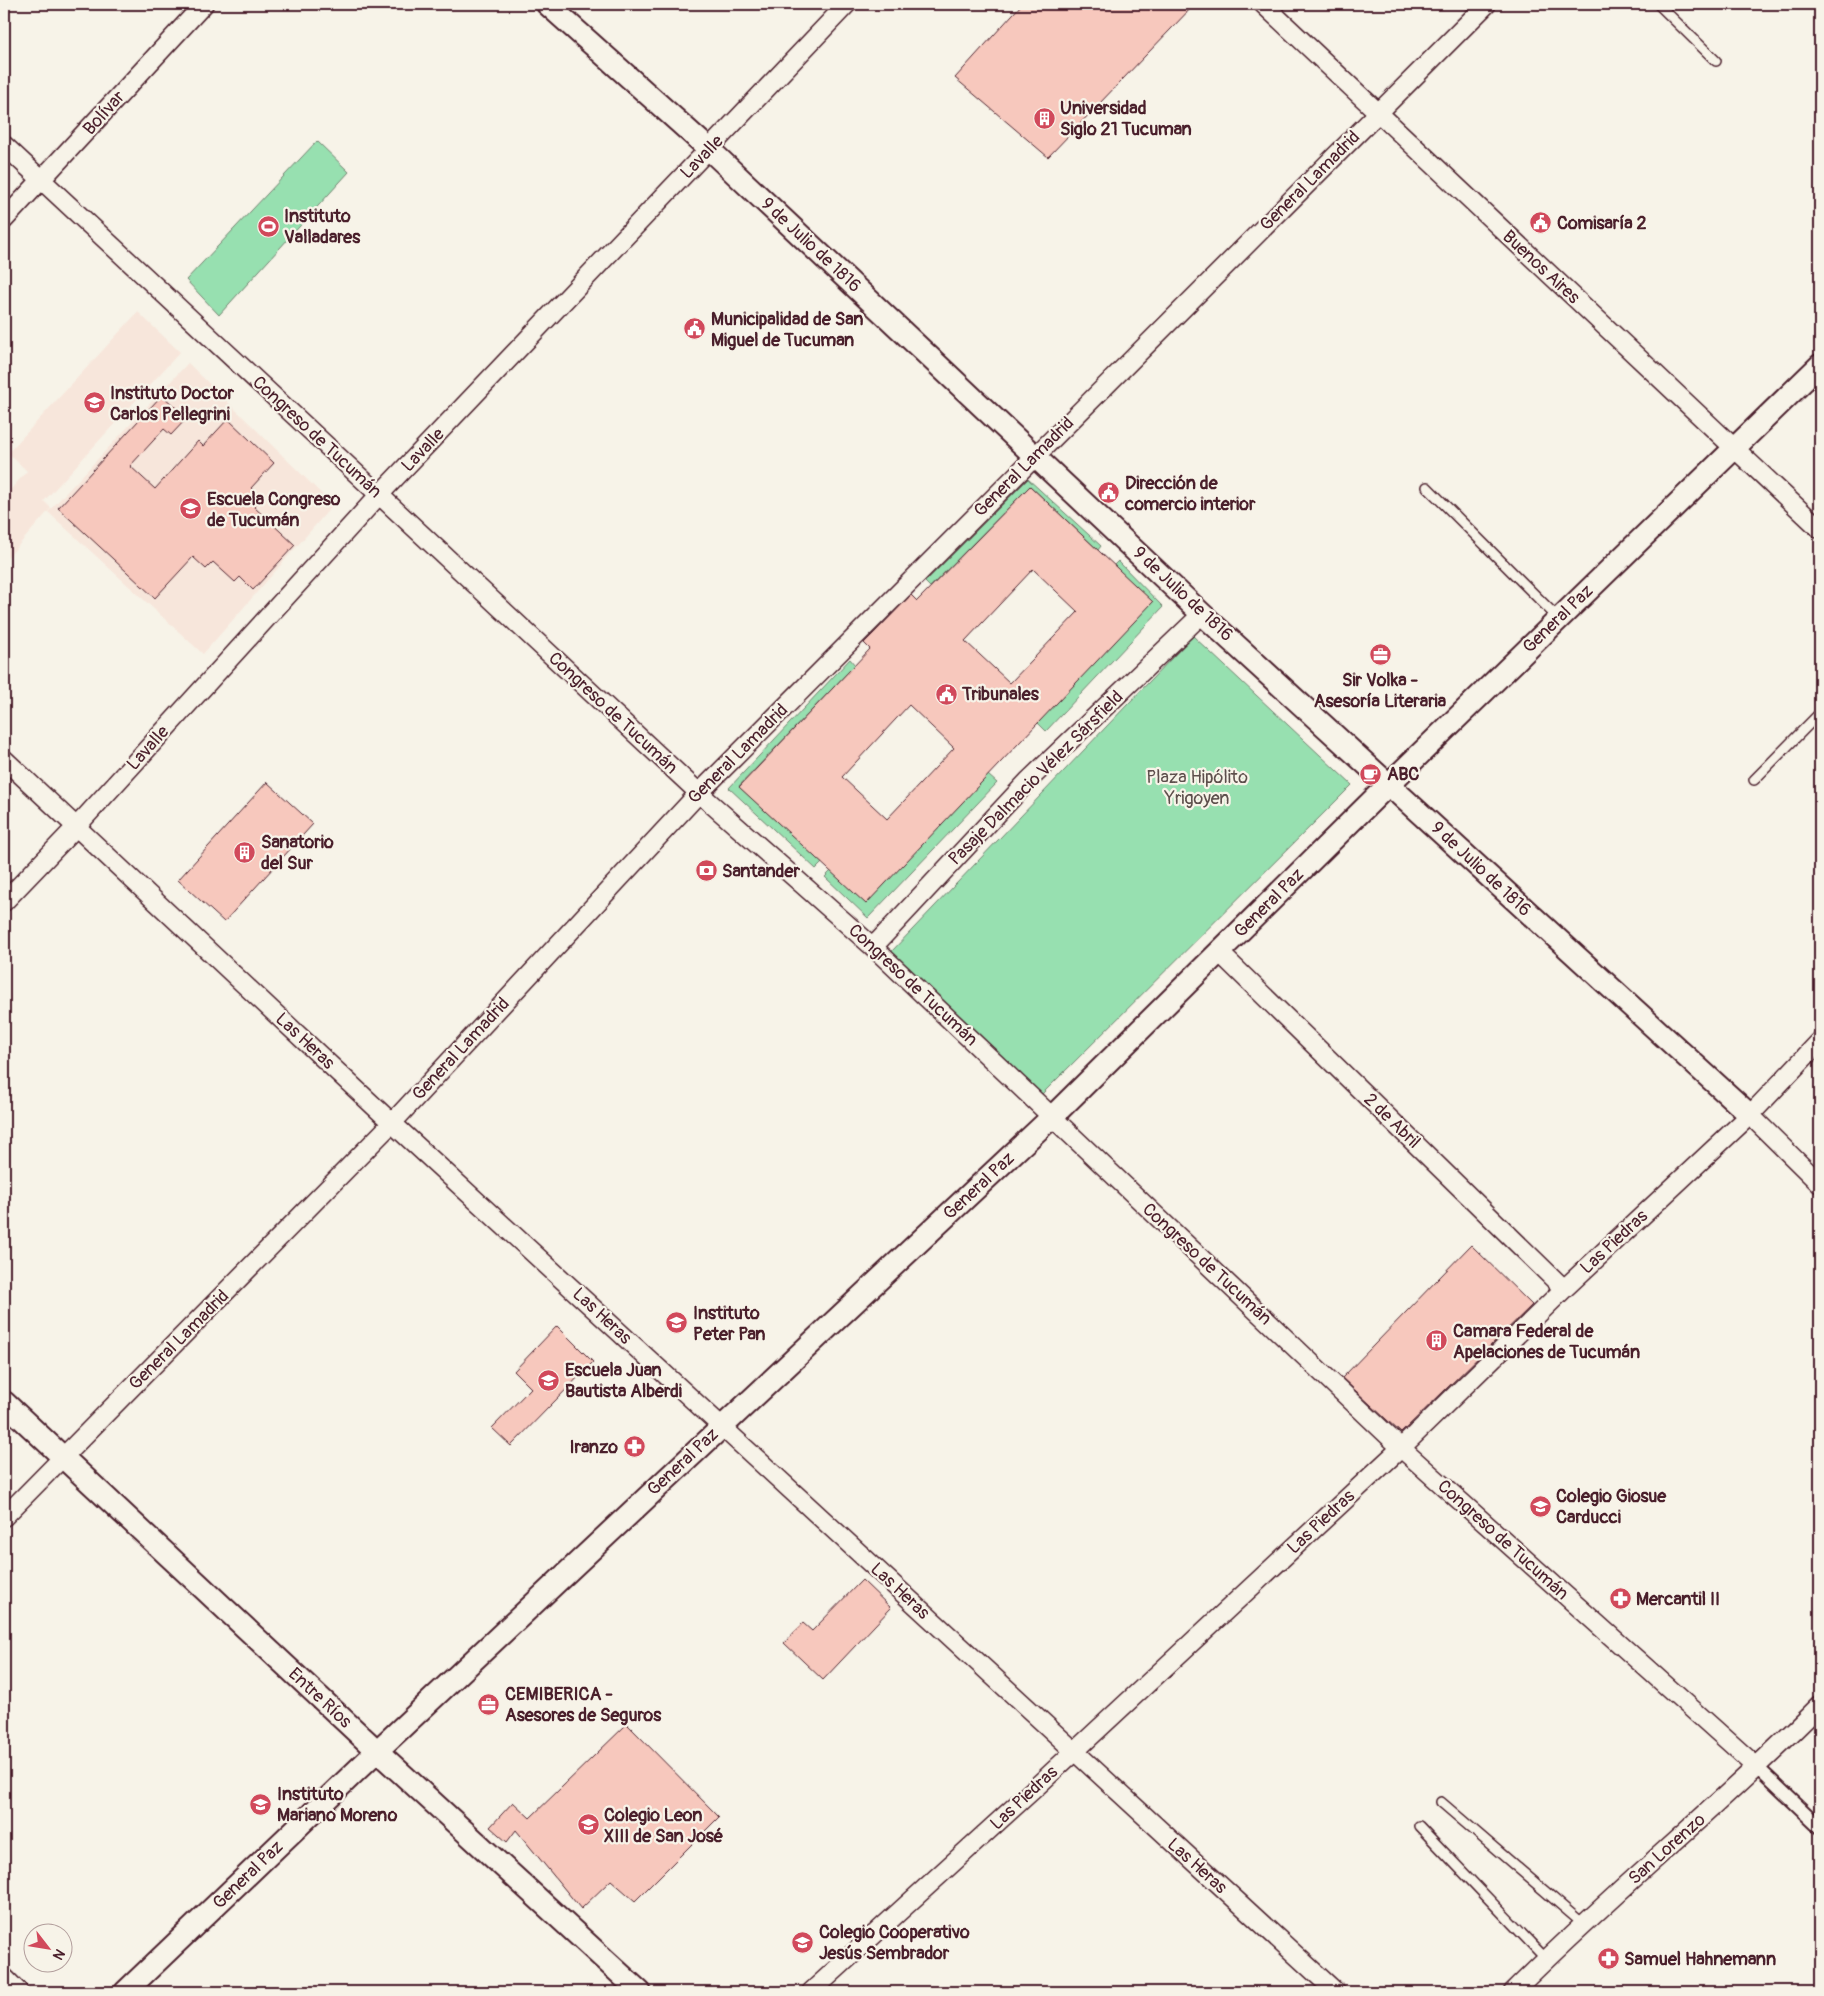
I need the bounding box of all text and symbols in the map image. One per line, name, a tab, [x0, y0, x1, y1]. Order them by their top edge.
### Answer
street label: Bolívar	[78, 86, 130, 140]
place label: Universidad Siglo 21 Tucuman	[1060, 97, 1192, 141]
building icon: Universidad Siglo 21 Tucuman	[1032, 106, 1056, 130]
street label: General Lamadrid	[1255, 126, 1365, 236]
street label: Lavalle	[676, 130, 729, 184]
street label: 9 de Julio de 1816	[756, 193, 866, 297]
place label: Instituto Valladares	[284, 205, 361, 249]
public building icon: Comisaría 2	[1529, 211, 1553, 235]
place label: Comisaría 2	[1557, 212, 1647, 235]
sports icon: Instituto Valladares	[256, 214, 280, 238]
street label: Buenos Aires	[1497, 225, 1585, 309]
place label: Municipalidad de San Miguel de Tucuman	[711, 308, 863, 352]
public building icon: Municipalidad de San Miguel de Tucuman	[683, 317, 707, 341]
street label: Congreso de Tucumán	[247, 371, 387, 503]
place label: Instituto Doctor Carlos Pellegrini	[110, 382, 235, 426]
school or university icon: Instituto Doctor Carlos Pellegrini	[82, 391, 106, 415]
street label: General Lamadrid	[969, 412, 1079, 522]
street label: Lavalle	[397, 423, 450, 477]
place label: Dirección de comercio interior	[1124, 472, 1256, 516]
public building icon: Dirección de comercio interior	[1097, 481, 1121, 505]
place label: Escuela Congreso de Tucumán	[207, 488, 341, 532]
school or university icon: Escuela Congreso de Tucumán	[179, 497, 203, 521]
street label: 9 de Julio de 1816	[1128, 542, 1238, 646]
street label: General Paz	[1518, 580, 1598, 658]
office icon: Sir Volka - Asesoría Literaria	[1368, 643, 1392, 667]
street label: Congreso de Tucumán	[543, 647, 683, 779]
place label: Sir Volka - Asesoría Literaria	[1314, 669, 1447, 713]
public building icon: Tribunales	[934, 682, 958, 706]
place label: Tribunales	[961, 683, 1040, 706]
street label: Pasaje Dalmacio Vélez Sársfield	[944, 686, 1128, 870]
street label: General Lamadrid	[683, 699, 793, 809]
street label: Lavalle	[122, 721, 174, 775]
cafe icon: ABC	[1359, 762, 1383, 786]
place label: ABC	[1387, 763, 1419, 786]
park label: Plaza Hipólito Yrigoyen	[1146, 766, 1248, 810]
street label: 9 de Julio de 1816	[1426, 817, 1536, 921]
place label: Sanatorio del Sur	[261, 831, 334, 875]
building icon: Sanatorio del Sur	[233, 840, 257, 864]
bank icon: Santander	[694, 859, 718, 883]
place label: Santander	[722, 860, 800, 883]
street label: General Paz	[1229, 863, 1309, 943]
street label: Congreso de Tucumán	[843, 919, 983, 1051]
street label: General Lamadrid	[407, 993, 515, 1105]
street label: Las Heras	[271, 1008, 339, 1074]
street label: 2 de Abril	[1359, 1088, 1425, 1154]
street label: General Paz	[938, 1147, 1020, 1225]
street label: Congreso de Tucumán	[1137, 1198, 1277, 1330]
street label: Las Piedras	[1575, 1205, 1653, 1279]
street label: Las Heras	[568, 1283, 636, 1349]
street label: General Lamadrid	[124, 1285, 234, 1395]
place label: Instituto Peter Pan	[693, 1302, 766, 1346]
school or university icon: Instituto Peter Pan	[665, 1311, 689, 1335]
place label: Camara Federal de Apelaciones de Tucumán	[1453, 1320, 1640, 1364]
building icon: Camara Federal de Apelaciones de Tucumán	[1425, 1329, 1449, 1353]
place label: Escuela Juan Bautista Alberdi	[565, 1359, 682, 1403]
school or university icon: Escuela Juan Bautista Alberdi	[537, 1368, 561, 1392]
street label: General Paz	[642, 1423, 724, 1501]
pharmacy icon: Iranzo	[622, 1435, 646, 1459]
place label: Iranzo	[569, 1436, 618, 1459]
street label: Congreso de Tucumán	[1433, 1475, 1573, 1605]
street label: Las Piedras	[1282, 1485, 1360, 1559]
place label: Colegio Giosue Carducci	[1556, 1485, 1667, 1529]
school or university icon: Colegio Giosue Carducci	[1528, 1494, 1552, 1518]
street label: Las Heras	[866, 1558, 934, 1624]
pharmacy icon: Mercantil II	[1608, 1587, 1632, 1611]
place label: Mercantil II	[1636, 1588, 1720, 1611]
street label: Entre Ríos	[283, 1663, 357, 1733]
place label: CEMIBERICA - Asesores de Seguros	[505, 1683, 662, 1727]
office icon: CEMIBERICA - Asesores de Seguros	[477, 1692, 501, 1716]
street label: Las Piedras	[985, 1761, 1063, 1835]
place label: Instituto Mariano Moreno	[277, 1783, 398, 1827]
school or university icon: Instituto Mariano Moreno	[249, 1792, 273, 1816]
place label: Colegio Leon XIII de San José	[604, 1804, 724, 1848]
street label: San Lorenzo	[1624, 1808, 1711, 1890]
school or university icon: Colegio Leon XIII de San José	[576, 1813, 600, 1837]
street label: Las Heras	[1162, 1833, 1232, 1899]
street label: General Paz	[208, 1836, 288, 1914]
place label: Colegio Cooperativo Jesús Sembrador	[819, 1921, 970, 1965]
north arrow	[22, 1924, 72, 1974]
school or university icon: Colegio Cooperativo Jesús Sembrador	[791, 1930, 815, 1954]
text: N	[49, 1946, 68, 1963]
pharmacy icon: Samuel Hahnemann	[1596, 1947, 1620, 1971]
place label: Samuel Hahnemann	[1624, 1948, 1776, 1971]

